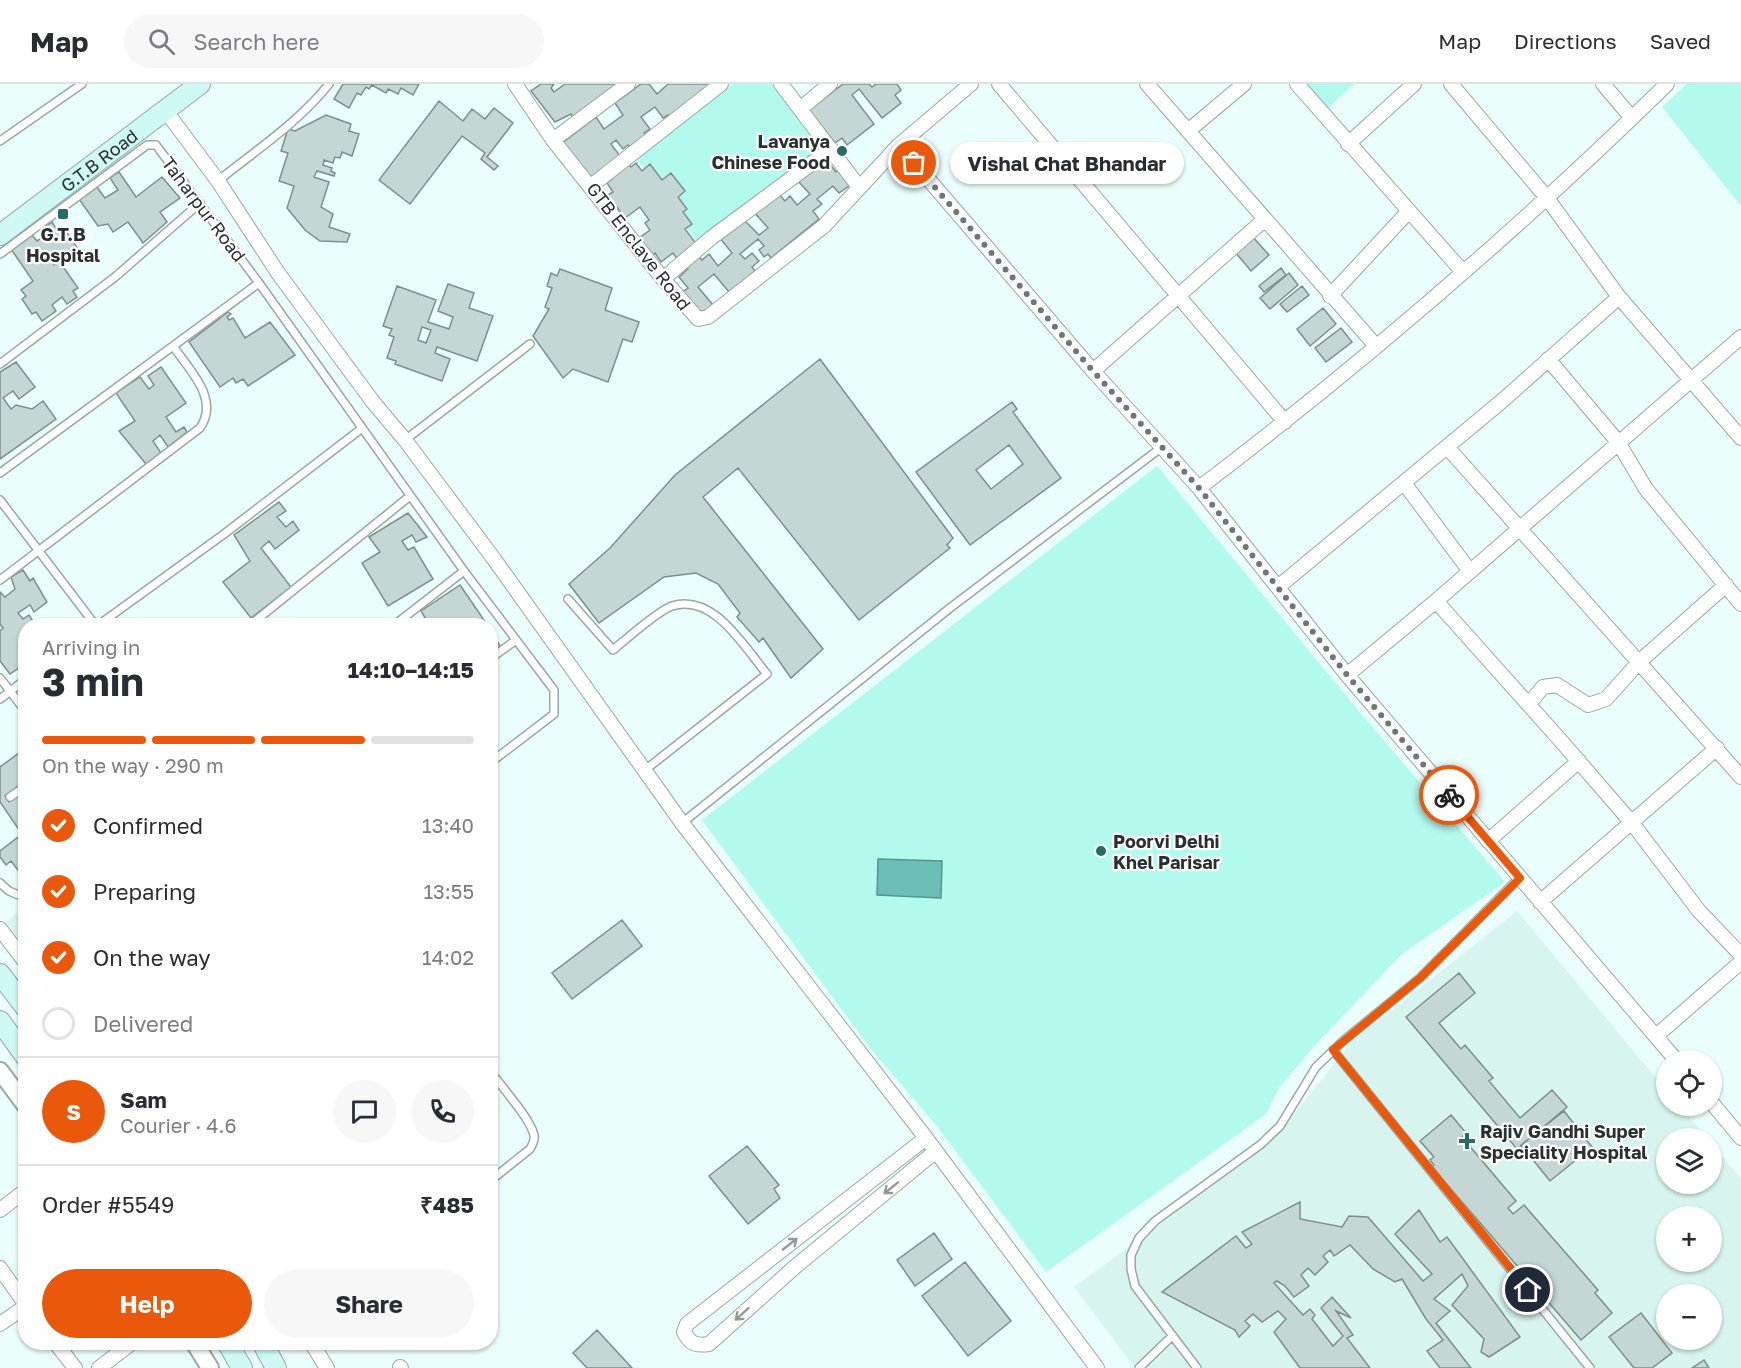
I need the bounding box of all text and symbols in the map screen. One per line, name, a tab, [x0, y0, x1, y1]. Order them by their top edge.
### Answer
search box	[124, 14, 544, 68]
text: Map	[30, 25, 88, 58]
icon: search	[145, 25, 178, 58]
text: Search here	[193, 28, 319, 55]
text: Map	[1438, 28, 1481, 54]
text: Directions	[1514, 28, 1617, 54]
text: Saved	[1650, 28, 1711, 54]
street label: G.T.B Road	[56, 124, 142, 196]
place label: Lavanya Chinese Food	[711, 130, 830, 173]
pin	[888, 137, 939, 188]
callout: Vishal Chat Bhandar	[950, 142, 1184, 184]
marker: Lavanya Chinese Food	[835, 144, 849, 158]
icon: bag	[897, 146, 930, 179]
text: Vishal Chat Bhandar	[968, 151, 1166, 175]
street label: Taharpur Road	[157, 152, 251, 266]
street label: GTB Enclave Road	[582, 178, 696, 314]
marker: G.T.B Hospital	[56, 207, 70, 221]
place label: G.T.B Hospital	[26, 223, 100, 266]
text: Arriving in	[42, 635, 140, 659]
text: 14:10–14:15	[348, 656, 474, 683]
text: 3 min	[42, 658, 144, 705]
text: On the way · 290 m	[42, 753, 224, 777]
courier	[1419, 765, 1479, 825]
icon: bike	[1433, 779, 1466, 812]
icon: check	[42, 809, 75, 842]
text: Confirmed	[93, 812, 203, 839]
text: 13:40	[422, 813, 474, 837]
place label: Poorvi Delhi Khel Parisar	[1113, 830, 1220, 873]
marker: Poorvi Delhi Khel Parisar	[1094, 844, 1108, 858]
icon: check	[42, 875, 75, 908]
text: Preparing	[93, 878, 196, 905]
text: 13:55	[423, 879, 474, 903]
icon: check	[42, 941, 75, 974]
text: On the way	[93, 944, 211, 971]
text: 14:02	[422, 945, 474, 969]
text: Delivered	[93, 1010, 193, 1037]
map controls	[1656, 1050, 1722, 1350]
button: locate	[1656, 1050, 1722, 1116]
button: chat	[333, 1080, 396, 1143]
button: phone	[411, 1080, 474, 1143]
text: Sam	[120, 1086, 167, 1113]
text: S	[66, 1098, 81, 1125]
text: Courier · 4.6	[120, 1113, 237, 1137]
place label: Rajiv Gandhi Super Speciality Hospital	[1480, 1120, 1647, 1163]
button: layers	[1656, 1128, 1722, 1194]
marker: Rajiv Gandhi Super Speciality Hospital	[1458, 1132, 1476, 1150]
one-way arrow	[883, 1182, 899, 1195]
text: Order #5549	[42, 1191, 174, 1218]
text: ₹485	[420, 1191, 474, 1218]
button: +	[1656, 1206, 1722, 1272]
one-way arrow	[782, 1238, 798, 1251]
pin	[1502, 1264, 1553, 1315]
button: Help	[42, 1269, 252, 1338]
button: Share	[264, 1269, 474, 1338]
icon: home	[1511, 1273, 1544, 1306]
button: −	[1656, 1284, 1722, 1350]
one-way arrow	[735, 1307, 750, 1321]

